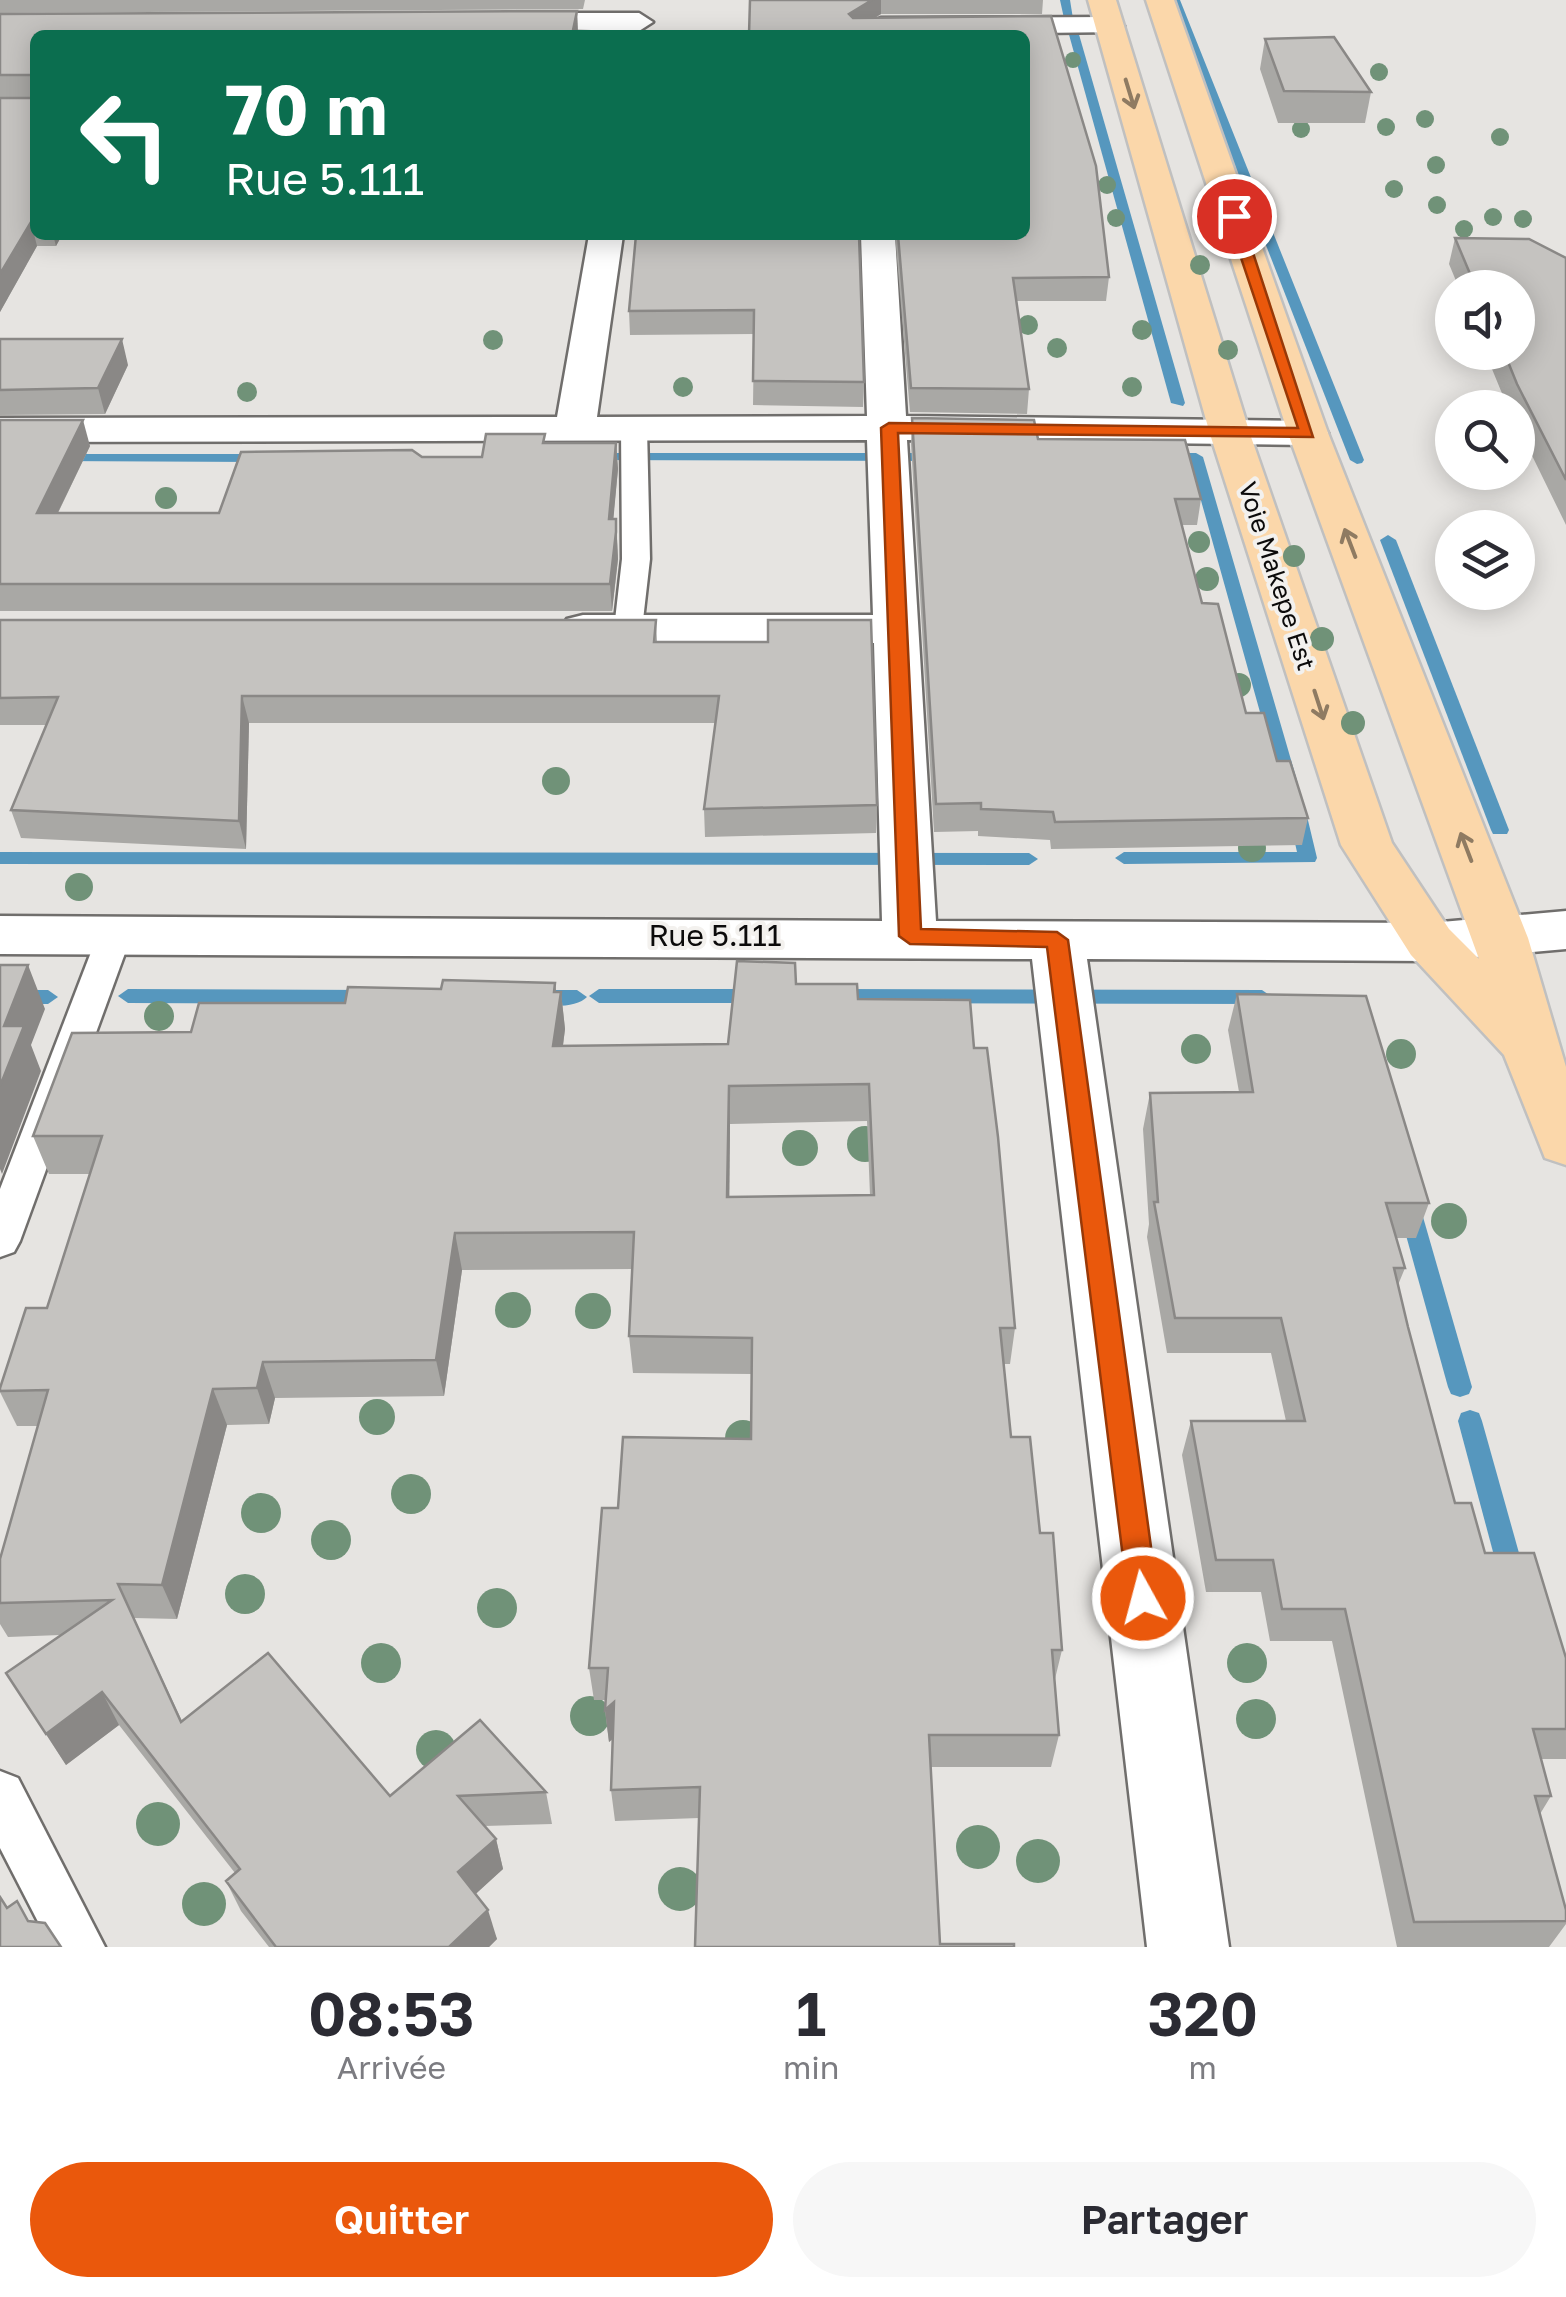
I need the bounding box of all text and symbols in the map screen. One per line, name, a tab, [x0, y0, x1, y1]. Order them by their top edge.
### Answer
text: 70 m	[225, 66, 387, 150]
icon: left	[60, 70, 190, 200]
one-way arrow	[1122, 77, 1140, 109]
text: Rue 5.111	[225, 151, 424, 205]
pin	[1192, 174, 1277, 259]
icon: arrive	[1207, 189, 1262, 244]
map controls	[1435, 270, 1535, 610]
button: sound	[1435, 270, 1535, 370]
button: search	[1435, 390, 1535, 490]
street label: Voie Makepe Est	[1232, 478, 1323, 674]
button: layers	[1435, 510, 1535, 610]
one-way arrow	[1340, 529, 1358, 560]
one-way arrow	[1311, 689, 1329, 720]
one-way arrow	[1456, 832, 1474, 863]
street label: Rue 5.111	[649, 917, 781, 953]
position arrow	[1091, 1546, 1195, 1650]
text: 08:53	[308, 1977, 475, 2049]
text: 1	[796, 1977, 826, 2049]
text: 320	[1147, 1977, 1258, 2049]
text: Arrivée	[337, 2048, 446, 2086]
text: min	[783, 2048, 839, 2086]
text: m	[1189, 2048, 1217, 2086]
button: Quitter	[30, 2162, 773, 2277]
button: Partager	[793, 2162, 1536, 2277]

